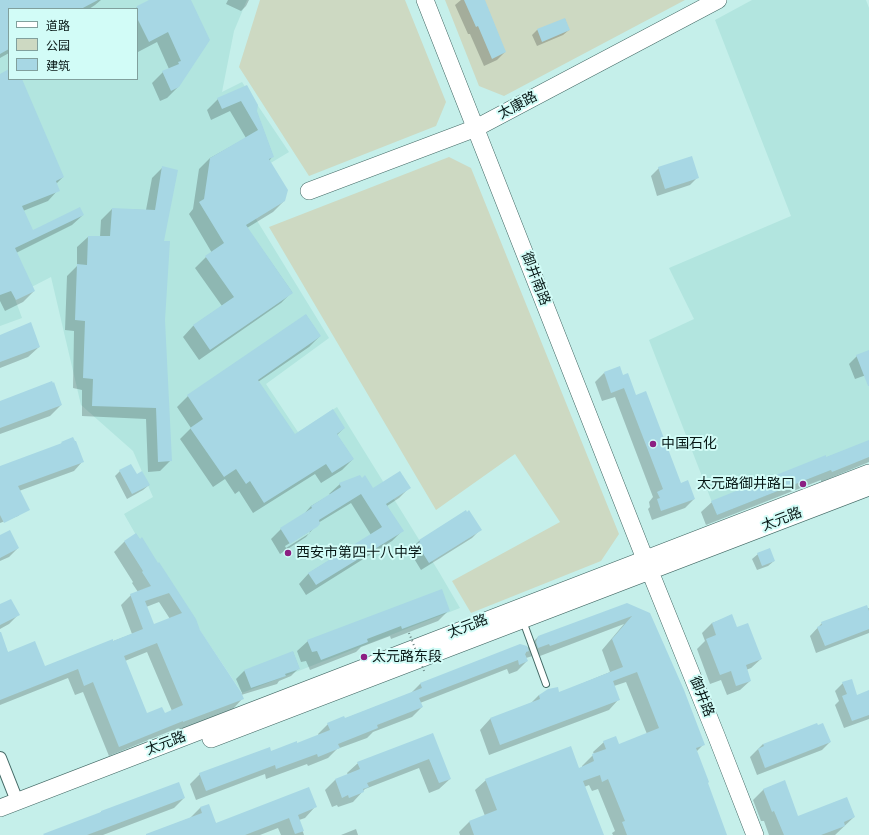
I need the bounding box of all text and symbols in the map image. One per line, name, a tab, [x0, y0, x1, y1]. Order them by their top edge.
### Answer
legend	[8, 8, 138, 80]
text: 道路	[46, 19, 70, 33]
text: 公园	[46, 39, 70, 53]
text: 建筑	[46, 59, 70, 73]
street label: 太康路	[496, 89, 540, 123]
street label: 御井南路	[517, 250, 553, 308]
place label: 中国石化	[661, 436, 717, 452]
marker: 中国石化	[648, 439, 658, 449]
place label: 太元路御井路口	[697, 476, 795, 492]
marker: 太元路御井路口	[798, 479, 808, 489]
street label: 太元路	[759, 505, 805, 535]
place label: 西安市第四十八中学	[296, 545, 422, 561]
marker: 西安市第四十八中学	[283, 548, 293, 558]
street label: 太元路	[445, 612, 491, 642]
place label: 太元路东段	[372, 649, 442, 665]
marker: 太元路东段	[359, 652, 369, 662]
street label: 御井路	[685, 674, 717, 720]
street label: 太元路	[143, 729, 189, 759]

